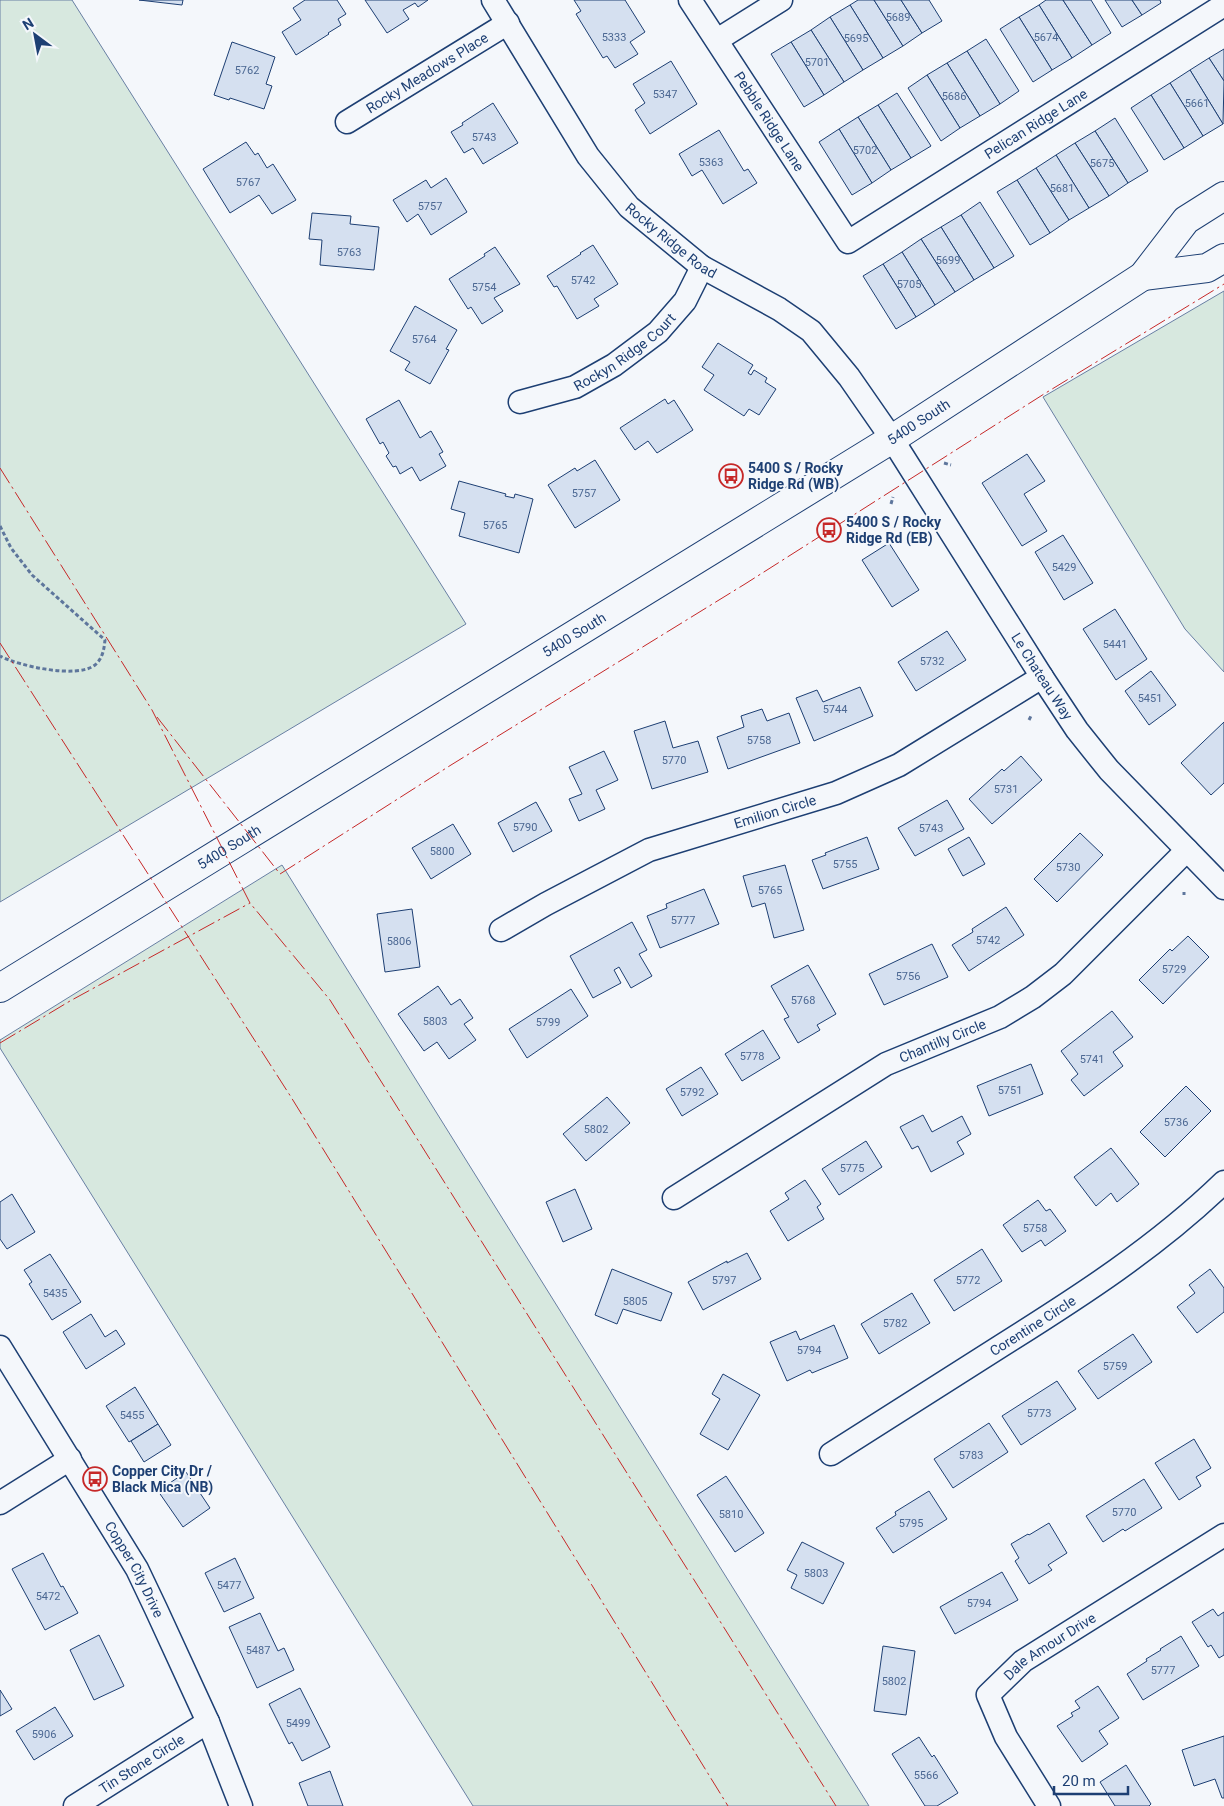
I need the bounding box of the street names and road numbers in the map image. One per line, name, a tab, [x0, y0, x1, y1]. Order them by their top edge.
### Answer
street label: Rocky Meadows Place	[363, 29, 491, 116]
street label: Pebble Ridge Lane	[731, 69, 808, 174]
street label: Pelican Ridge Lane	[982, 85, 1090, 162]
street label: Rocky Ridge Road	[622, 199, 719, 281]
street label: Rockyn Ridge Court	[571, 310, 679, 394]
street label: 5400 South	[884, 396, 953, 448]
street label: 5400 South	[539, 609, 609, 660]
street label: Le Chateau Way	[1008, 630, 1076, 723]
street label: Emilion Circle	[732, 792, 818, 832]
street label: 5400 South	[195, 822, 264, 873]
street label: Chantilly Circle	[897, 1016, 988, 1066]
street label: Corentine Circle	[987, 1292, 1079, 1359]
street label: Copper City Drive	[102, 1518, 167, 1620]
street label: Dale Amour Drive	[1000, 1610, 1099, 1683]
street label: Tin Stone Circle	[96, 1731, 187, 1797]

